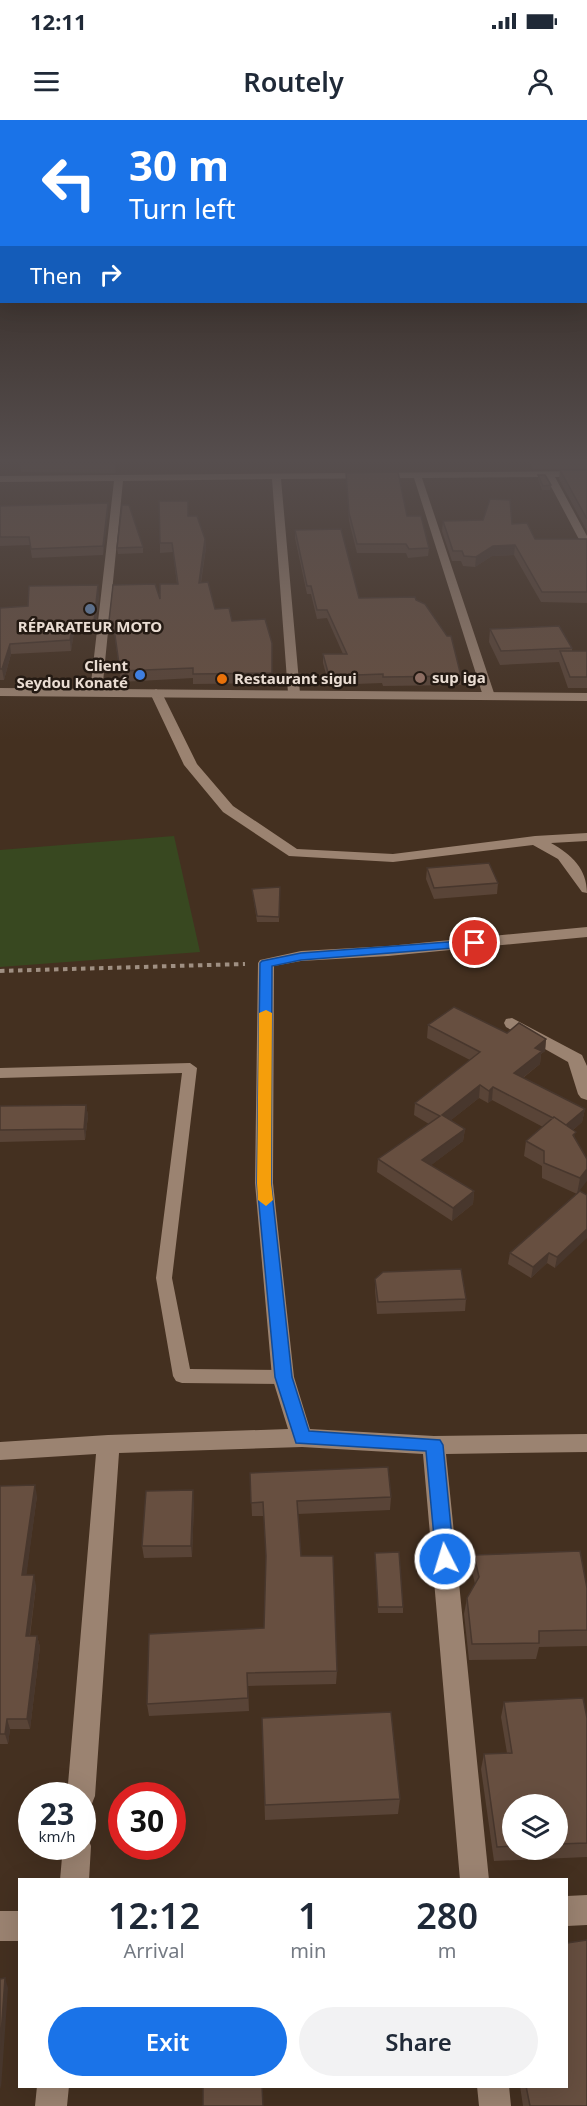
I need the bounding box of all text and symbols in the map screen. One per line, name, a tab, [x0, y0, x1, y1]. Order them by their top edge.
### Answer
text: 12:11	[30, 6, 87, 36]
text: Routely	[243, 63, 344, 100]
icon: menu	[30, 65, 63, 98]
icon: person	[524, 65, 557, 98]
text: 30 m	[129, 136, 229, 193]
icon: left	[30, 144, 108, 222]
text: Turn left	[129, 190, 235, 227]
icon: right	[94, 258, 127, 291]
text: Then	[30, 260, 82, 290]
marker: RÉPARATEUR MOTO	[83, 602, 97, 616]
place label: RÉPARATEUR MOTO	[18, 616, 162, 636]
place label: Client Seydou Konaté	[16, 655, 128, 692]
place label: sup iga	[432, 667, 486, 687]
marker: Client Seydou Konaté	[133, 668, 147, 682]
place label: Restaurant sigui	[234, 668, 357, 688]
marker: sup iga	[413, 671, 427, 685]
marker: Restaurant sigui	[215, 672, 229, 686]
pin	[449, 917, 500, 968]
icon: arrive	[458, 926, 491, 959]
position arrow	[413, 1527, 477, 1591]
speed limit sign: 30	[108, 1782, 186, 1860]
text: 23	[40, 1793, 74, 1834]
map controls	[502, 1794, 568, 1860]
button: layers	[502, 1794, 568, 1860]
text: km/h	[39, 1826, 75, 1846]
text: 12:12	[108, 1891, 200, 1940]
text: 1	[298, 1891, 319, 1940]
text: 280	[416, 1891, 478, 1940]
text: Arrival	[124, 1937, 185, 1964]
text: min	[290, 1937, 326, 1964]
text: m	[438, 1937, 457, 1964]
button: Exit	[48, 2007, 287, 2076]
button: Share	[299, 2007, 538, 2076]

